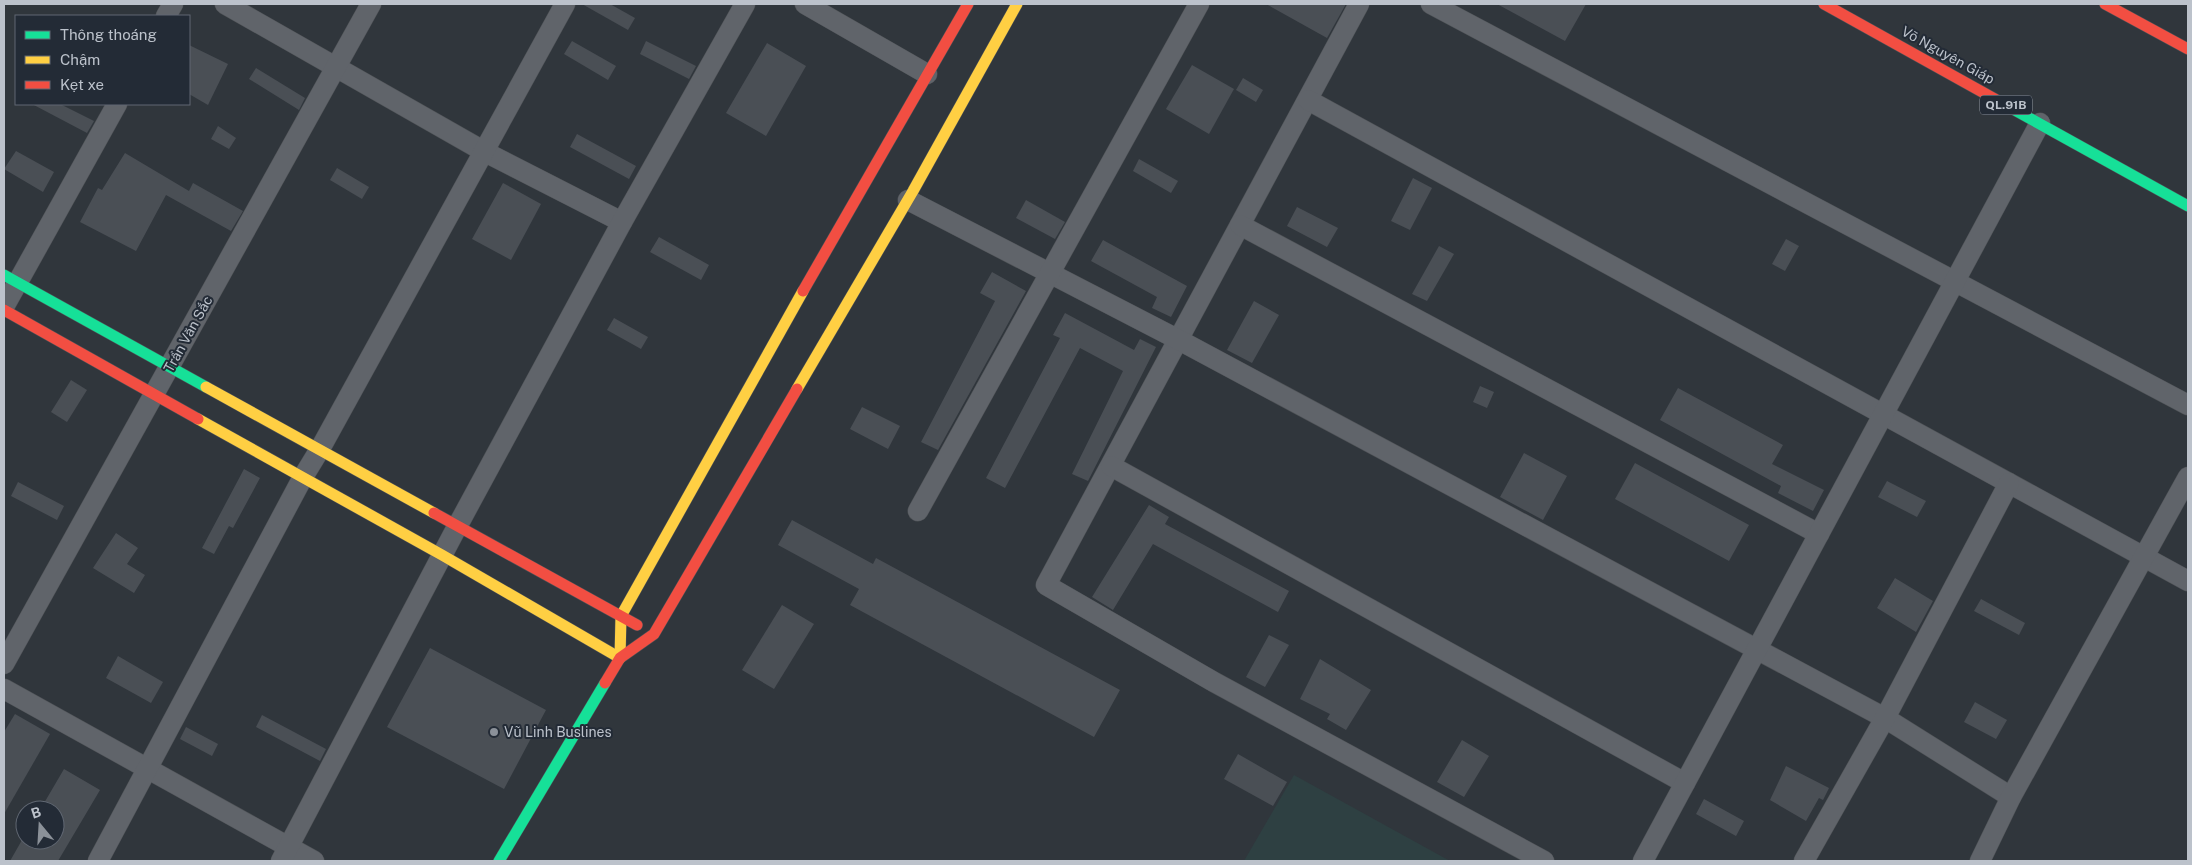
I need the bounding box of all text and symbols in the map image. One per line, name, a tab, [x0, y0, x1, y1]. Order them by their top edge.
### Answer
legend	[15, 15, 190, 105]
street label: Võ Nguyên Giáp	[1899, 23, 1997, 87]
text: Thông thoáng	[60, 26, 157, 43]
text: Chậm	[60, 51, 100, 68]
text: Kẹt xe	[60, 76, 104, 93]
road number: QL.91B	[1980, 96, 2032, 114]
street label: Trần Văn Sắc	[160, 293, 216, 375]
place label: Vũ Linh Buslines	[504, 724, 612, 740]
marker: Vũ Linh Buslines	[488, 726, 500, 738]
north arrow	[15, 800, 65, 850]
text: B	[29, 804, 43, 822]

